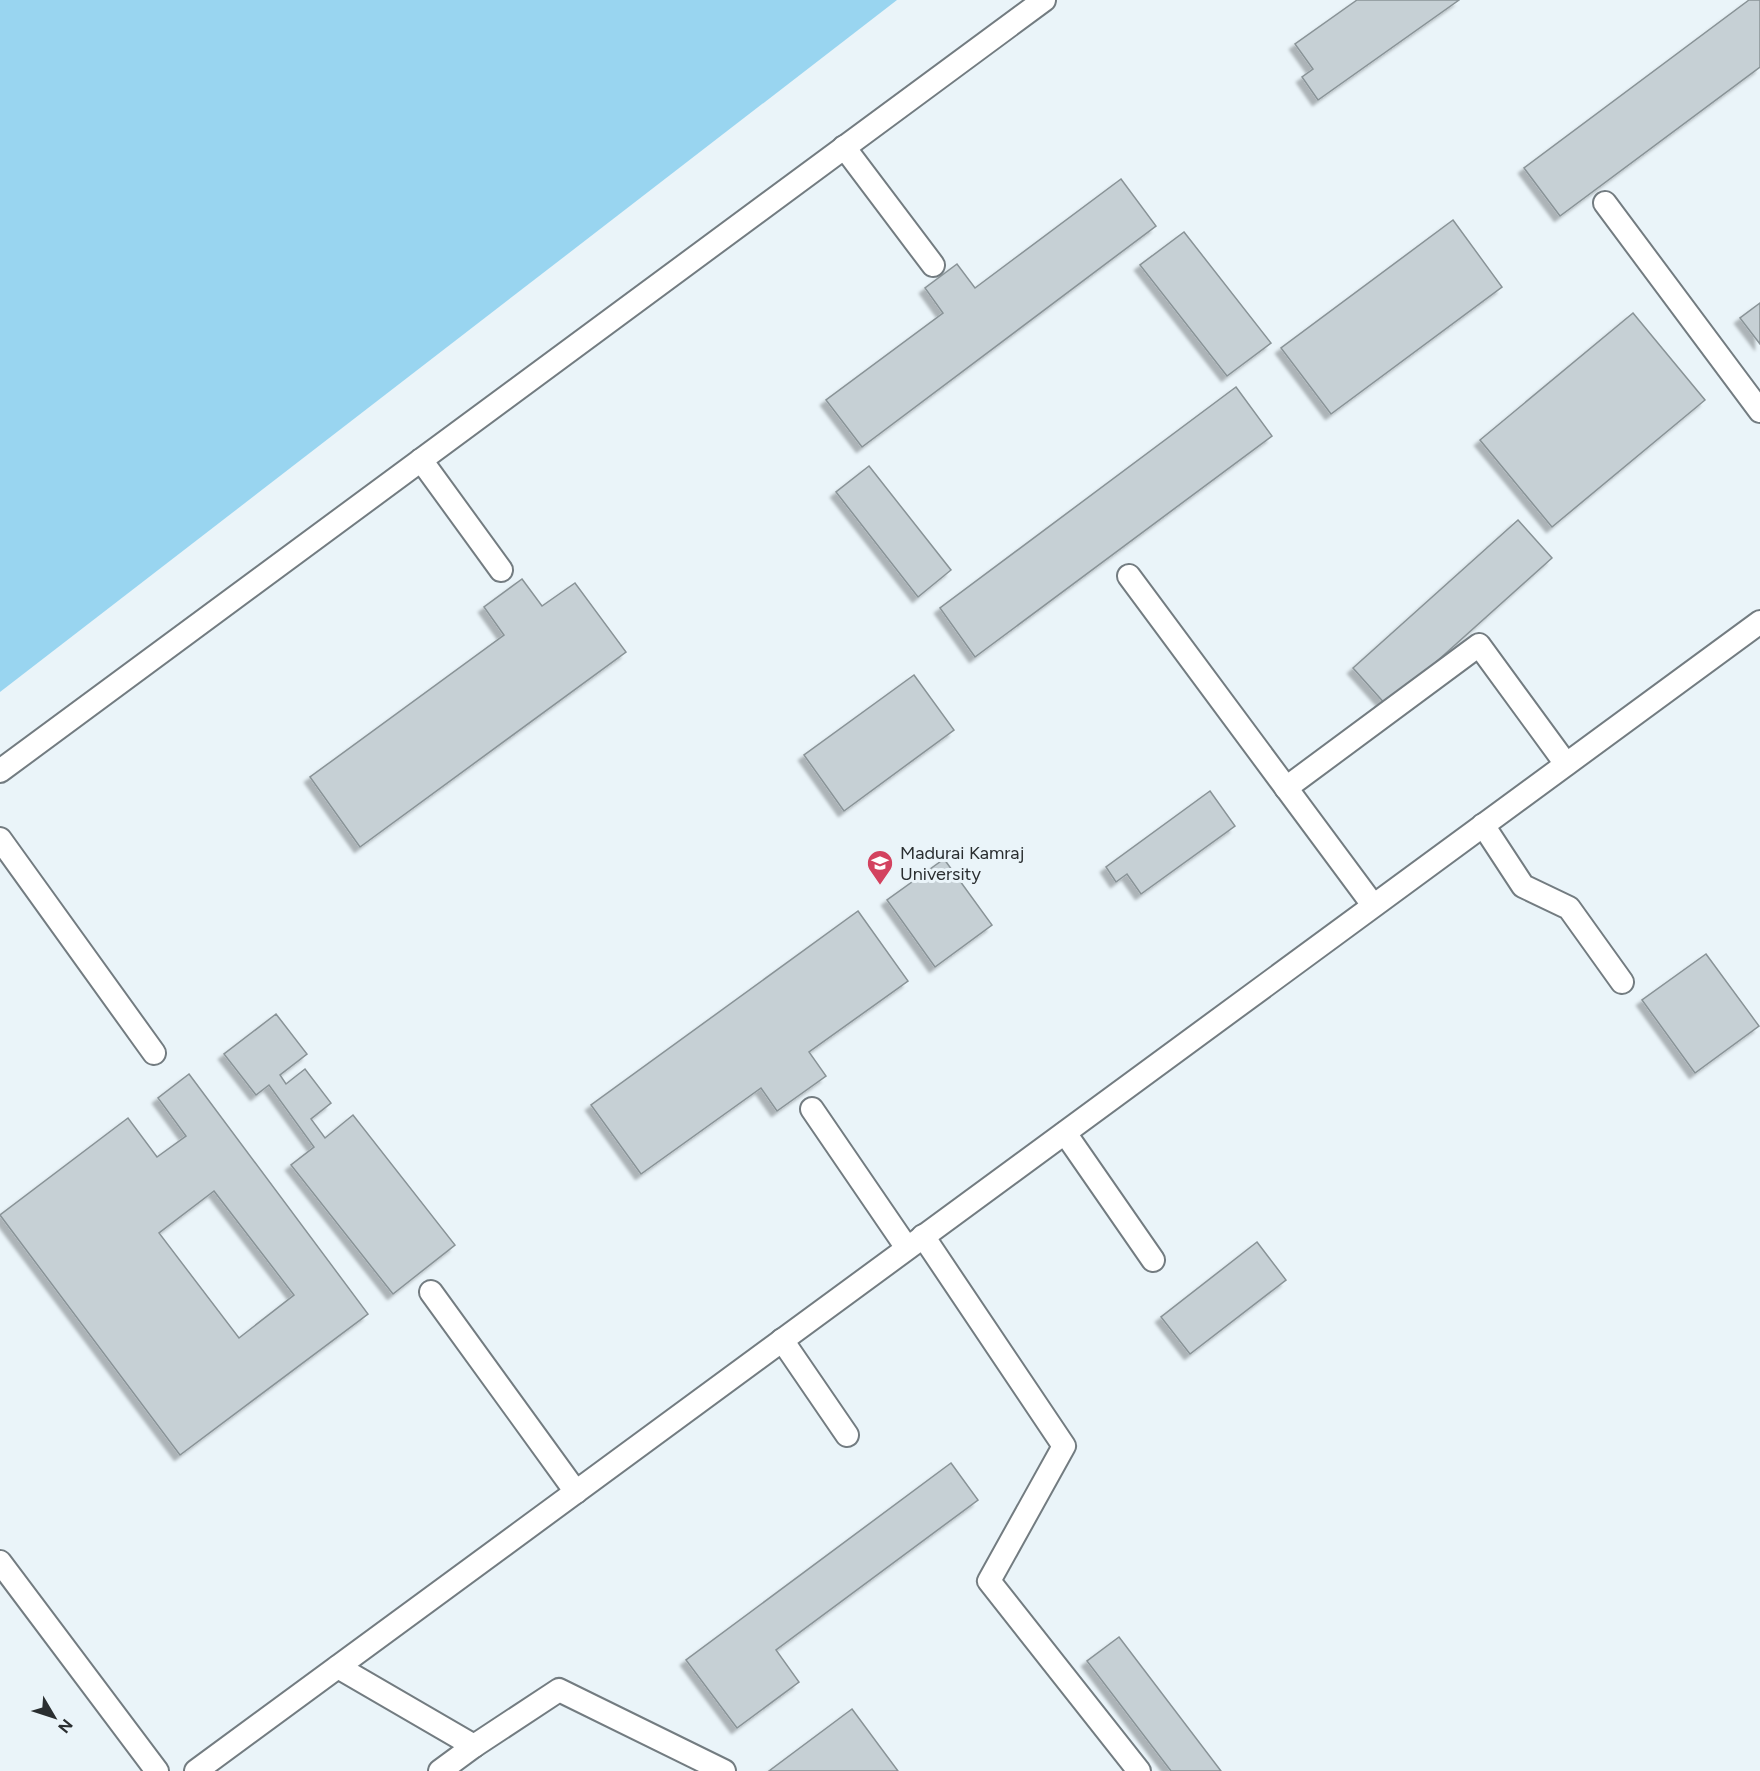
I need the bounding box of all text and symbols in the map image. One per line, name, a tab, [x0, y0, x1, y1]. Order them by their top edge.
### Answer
place label: Madurai Kamraj University	[900, 842, 1024, 885]
school or university icon: Madurai Kamraj University	[865, 848, 895, 886]
north arrow	[24, 1687, 84, 1747]
text: N	[54, 1715, 77, 1737]

